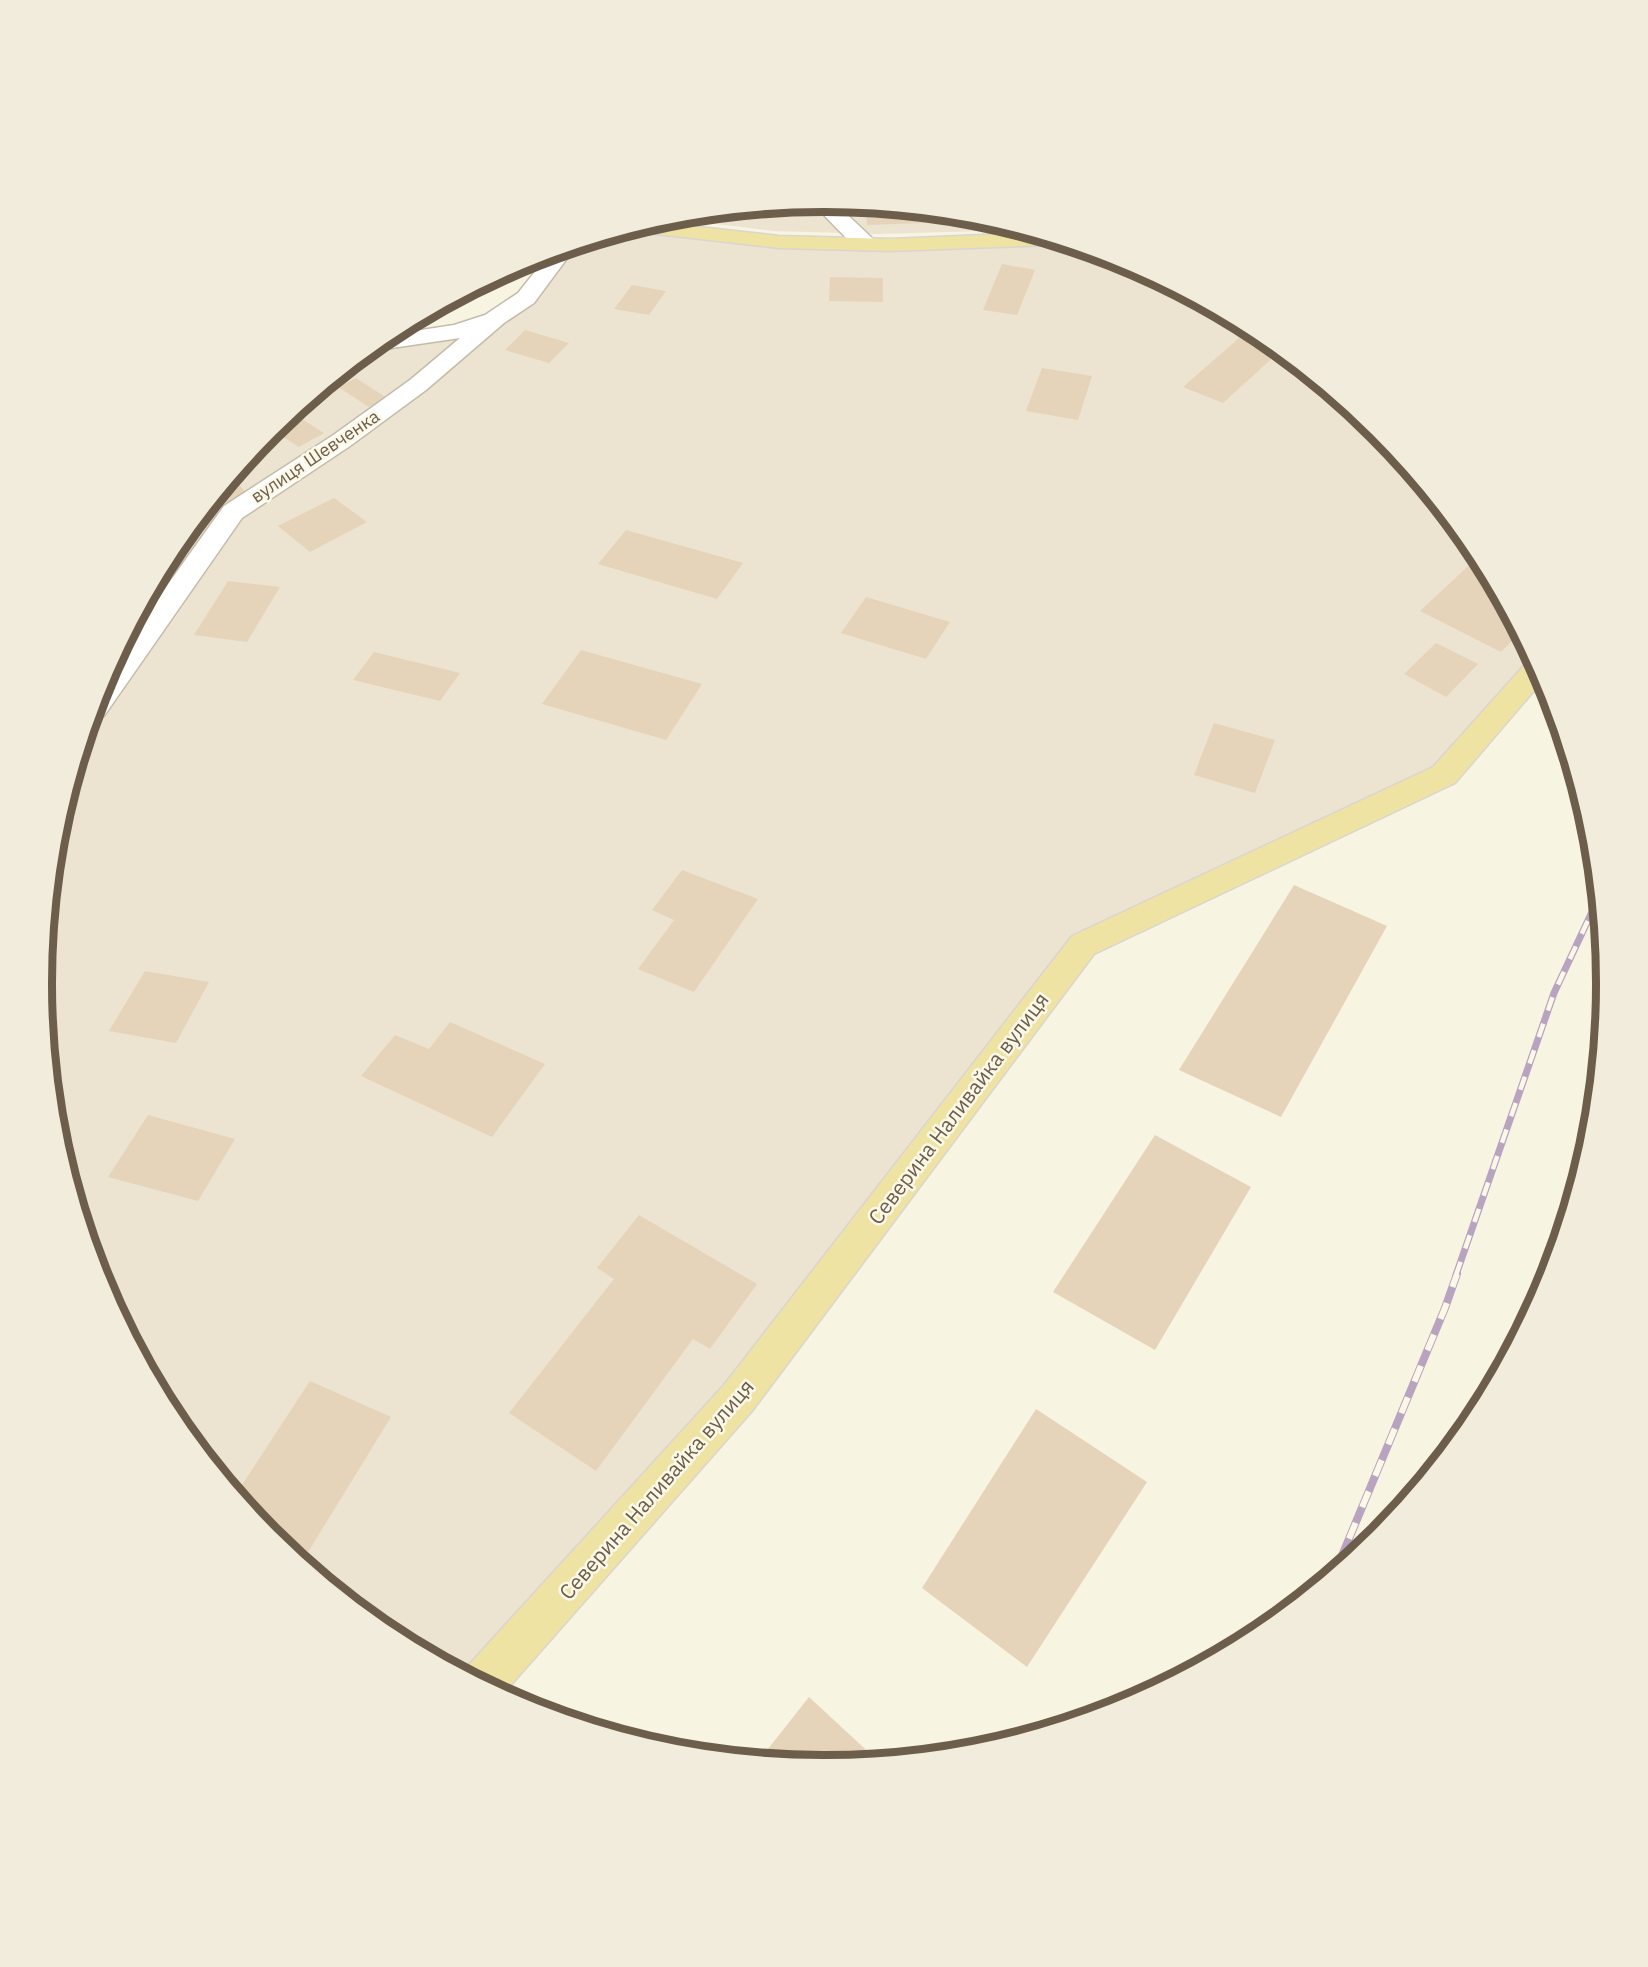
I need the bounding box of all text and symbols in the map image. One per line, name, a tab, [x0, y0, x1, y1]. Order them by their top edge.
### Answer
street label: вулиця Шевченка	[246, 404, 384, 508]
street label: Северина Наливайка вулиця	[861, 986, 1055, 1230]
street label: Северина Наливайка вулиця	[552, 1373, 760, 1605]

